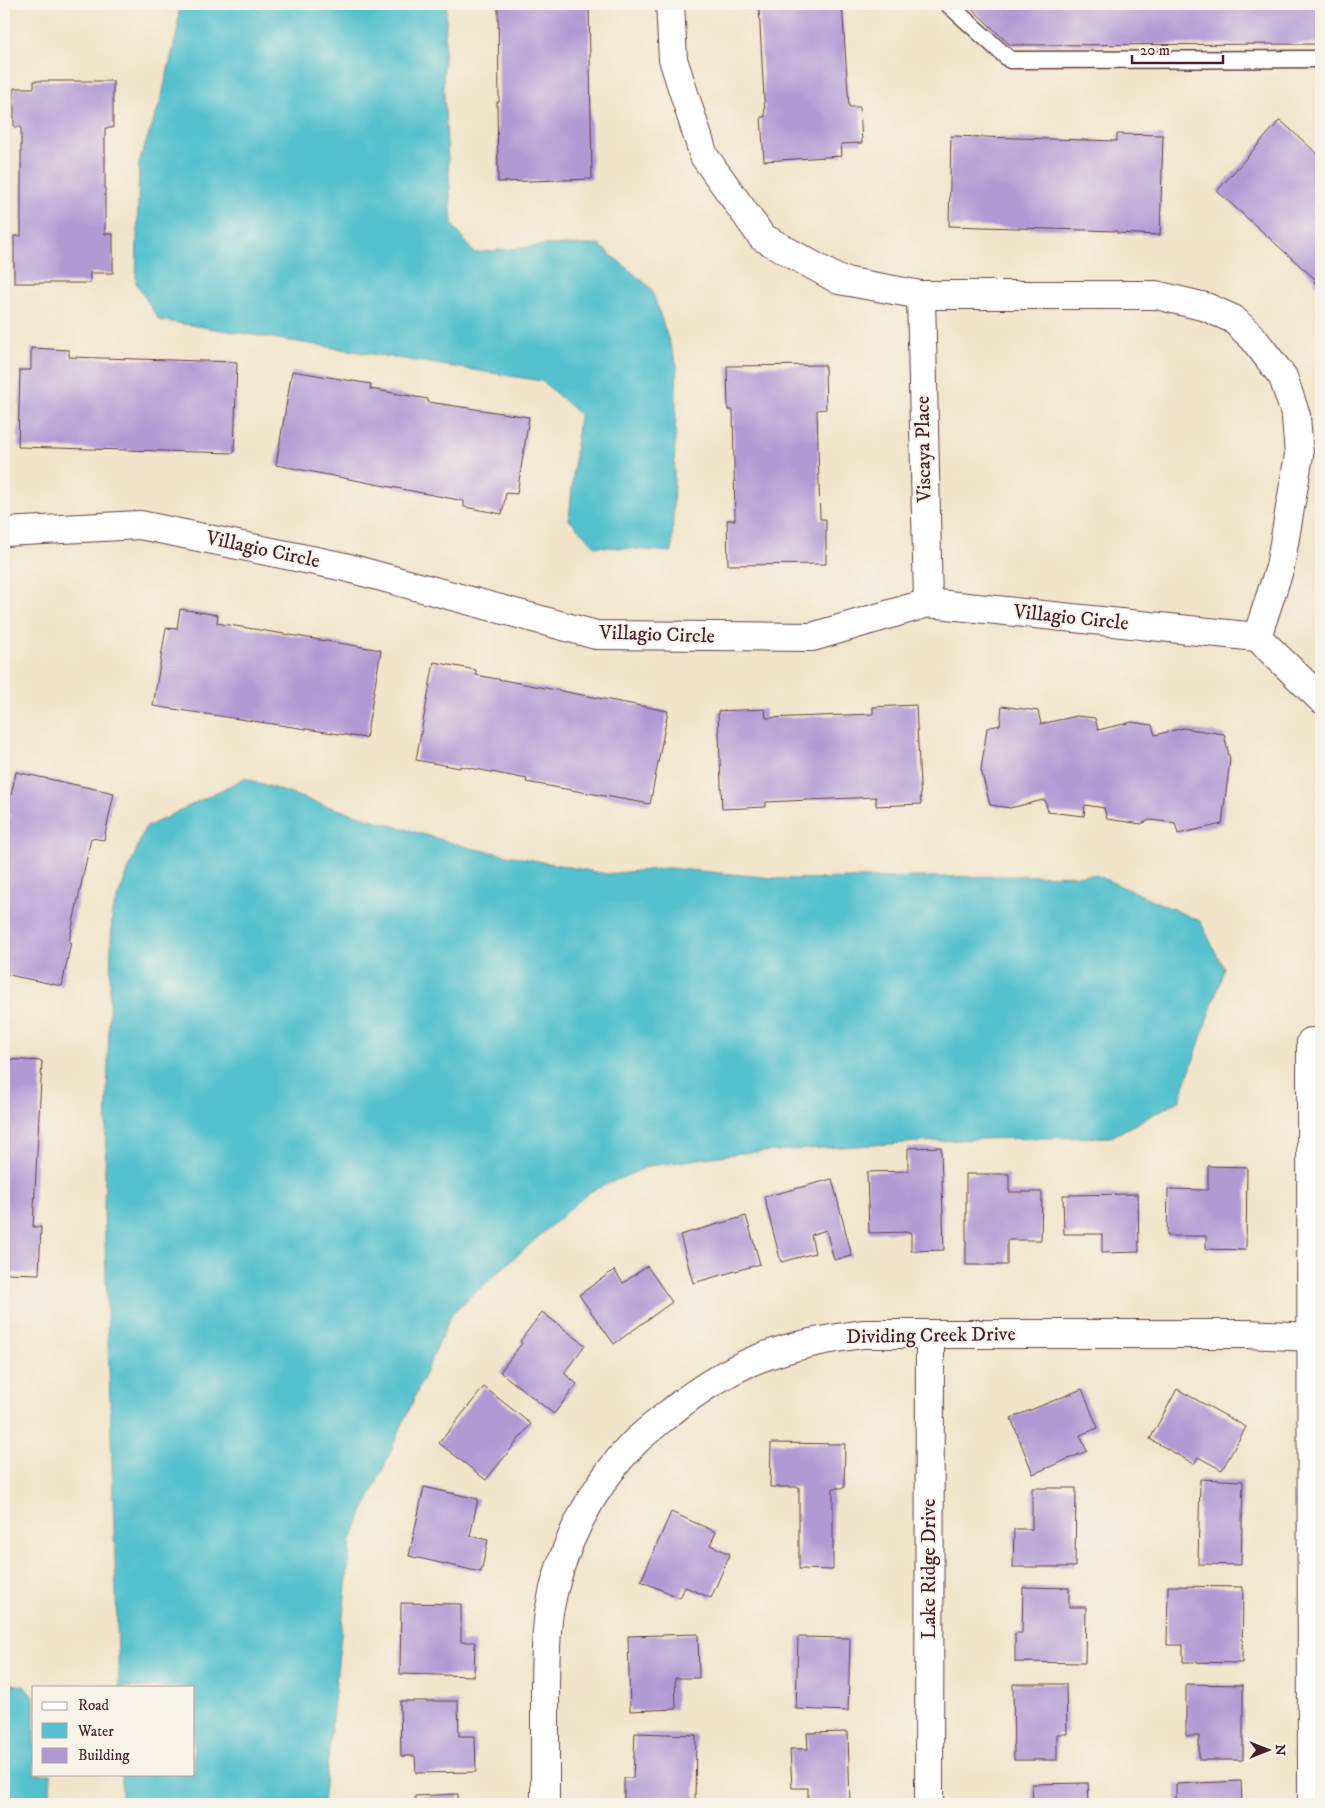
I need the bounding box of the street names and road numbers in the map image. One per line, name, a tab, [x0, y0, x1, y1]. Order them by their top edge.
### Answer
street label: Viscaya Place	[911, 396, 937, 503]
street label: Villagio Circle	[203, 526, 322, 574]
street label: Villagio Circle	[1011, 599, 1130, 636]
street label: Villagio Circle	[598, 620, 715, 650]
street label: Dividing Creek Drive	[846, 1322, 1016, 1350]
street label: Lake Ridge Drive	[917, 1499, 942, 1639]

